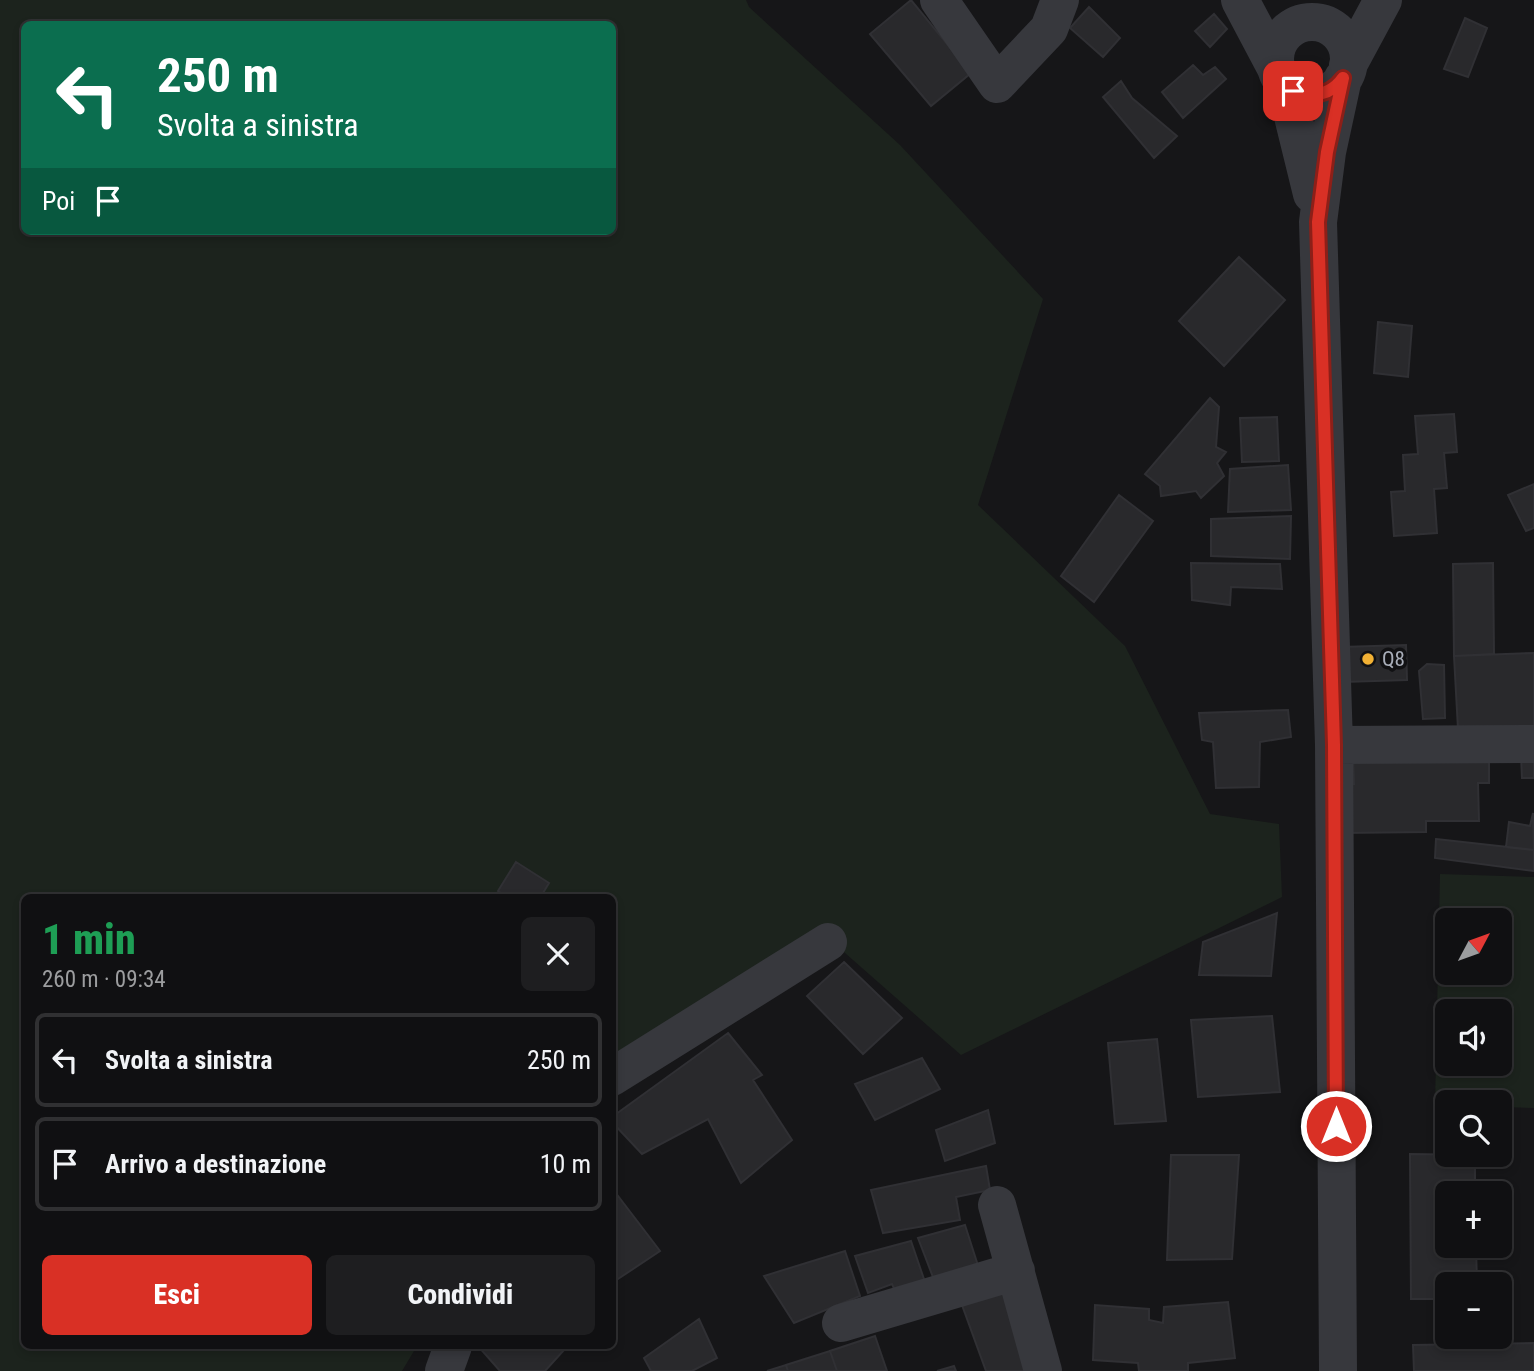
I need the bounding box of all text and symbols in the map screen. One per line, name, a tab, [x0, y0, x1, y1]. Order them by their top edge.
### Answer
text: 250 m	[157, 47, 279, 104]
icon: left	[42, 49, 133, 140]
pin	[1263, 61, 1323, 121]
icon: arrive	[1274, 72, 1312, 110]
text: Svolta a sinistra	[157, 106, 359, 144]
icon: arrive	[89, 182, 127, 220]
text: Poi	[42, 186, 75, 216]
place label: Q8	[1382, 647, 1405, 671]
marker: Q8	[1360, 651, 1376, 667]
north arrow	[1435, 908, 1512, 985]
map controls	[1435, 908, 1512, 1349]
text: 1 min	[42, 915, 136, 964]
button: close	[521, 917, 595, 991]
text: 260 m · 09:34	[42, 966, 166, 993]
button: sound	[1435, 999, 1512, 1076]
icon: left	[46, 1041, 84, 1079]
text: Svolta a sinistra	[105, 1045, 272, 1075]
text: 250 m	[527, 1045, 591, 1075]
position arrow	[1299, 1089, 1373, 1163]
button: search	[1435, 1090, 1512, 1167]
icon: arrive	[46, 1145, 84, 1183]
text: Arrivo a destinazione	[105, 1149, 326, 1179]
text: 10 m	[540, 1149, 591, 1179]
button: +	[1435, 1181, 1512, 1258]
button: Esci	[42, 1255, 312, 1335]
button: Condividi	[326, 1255, 595, 1335]
button: −	[1435, 1272, 1512, 1349]

